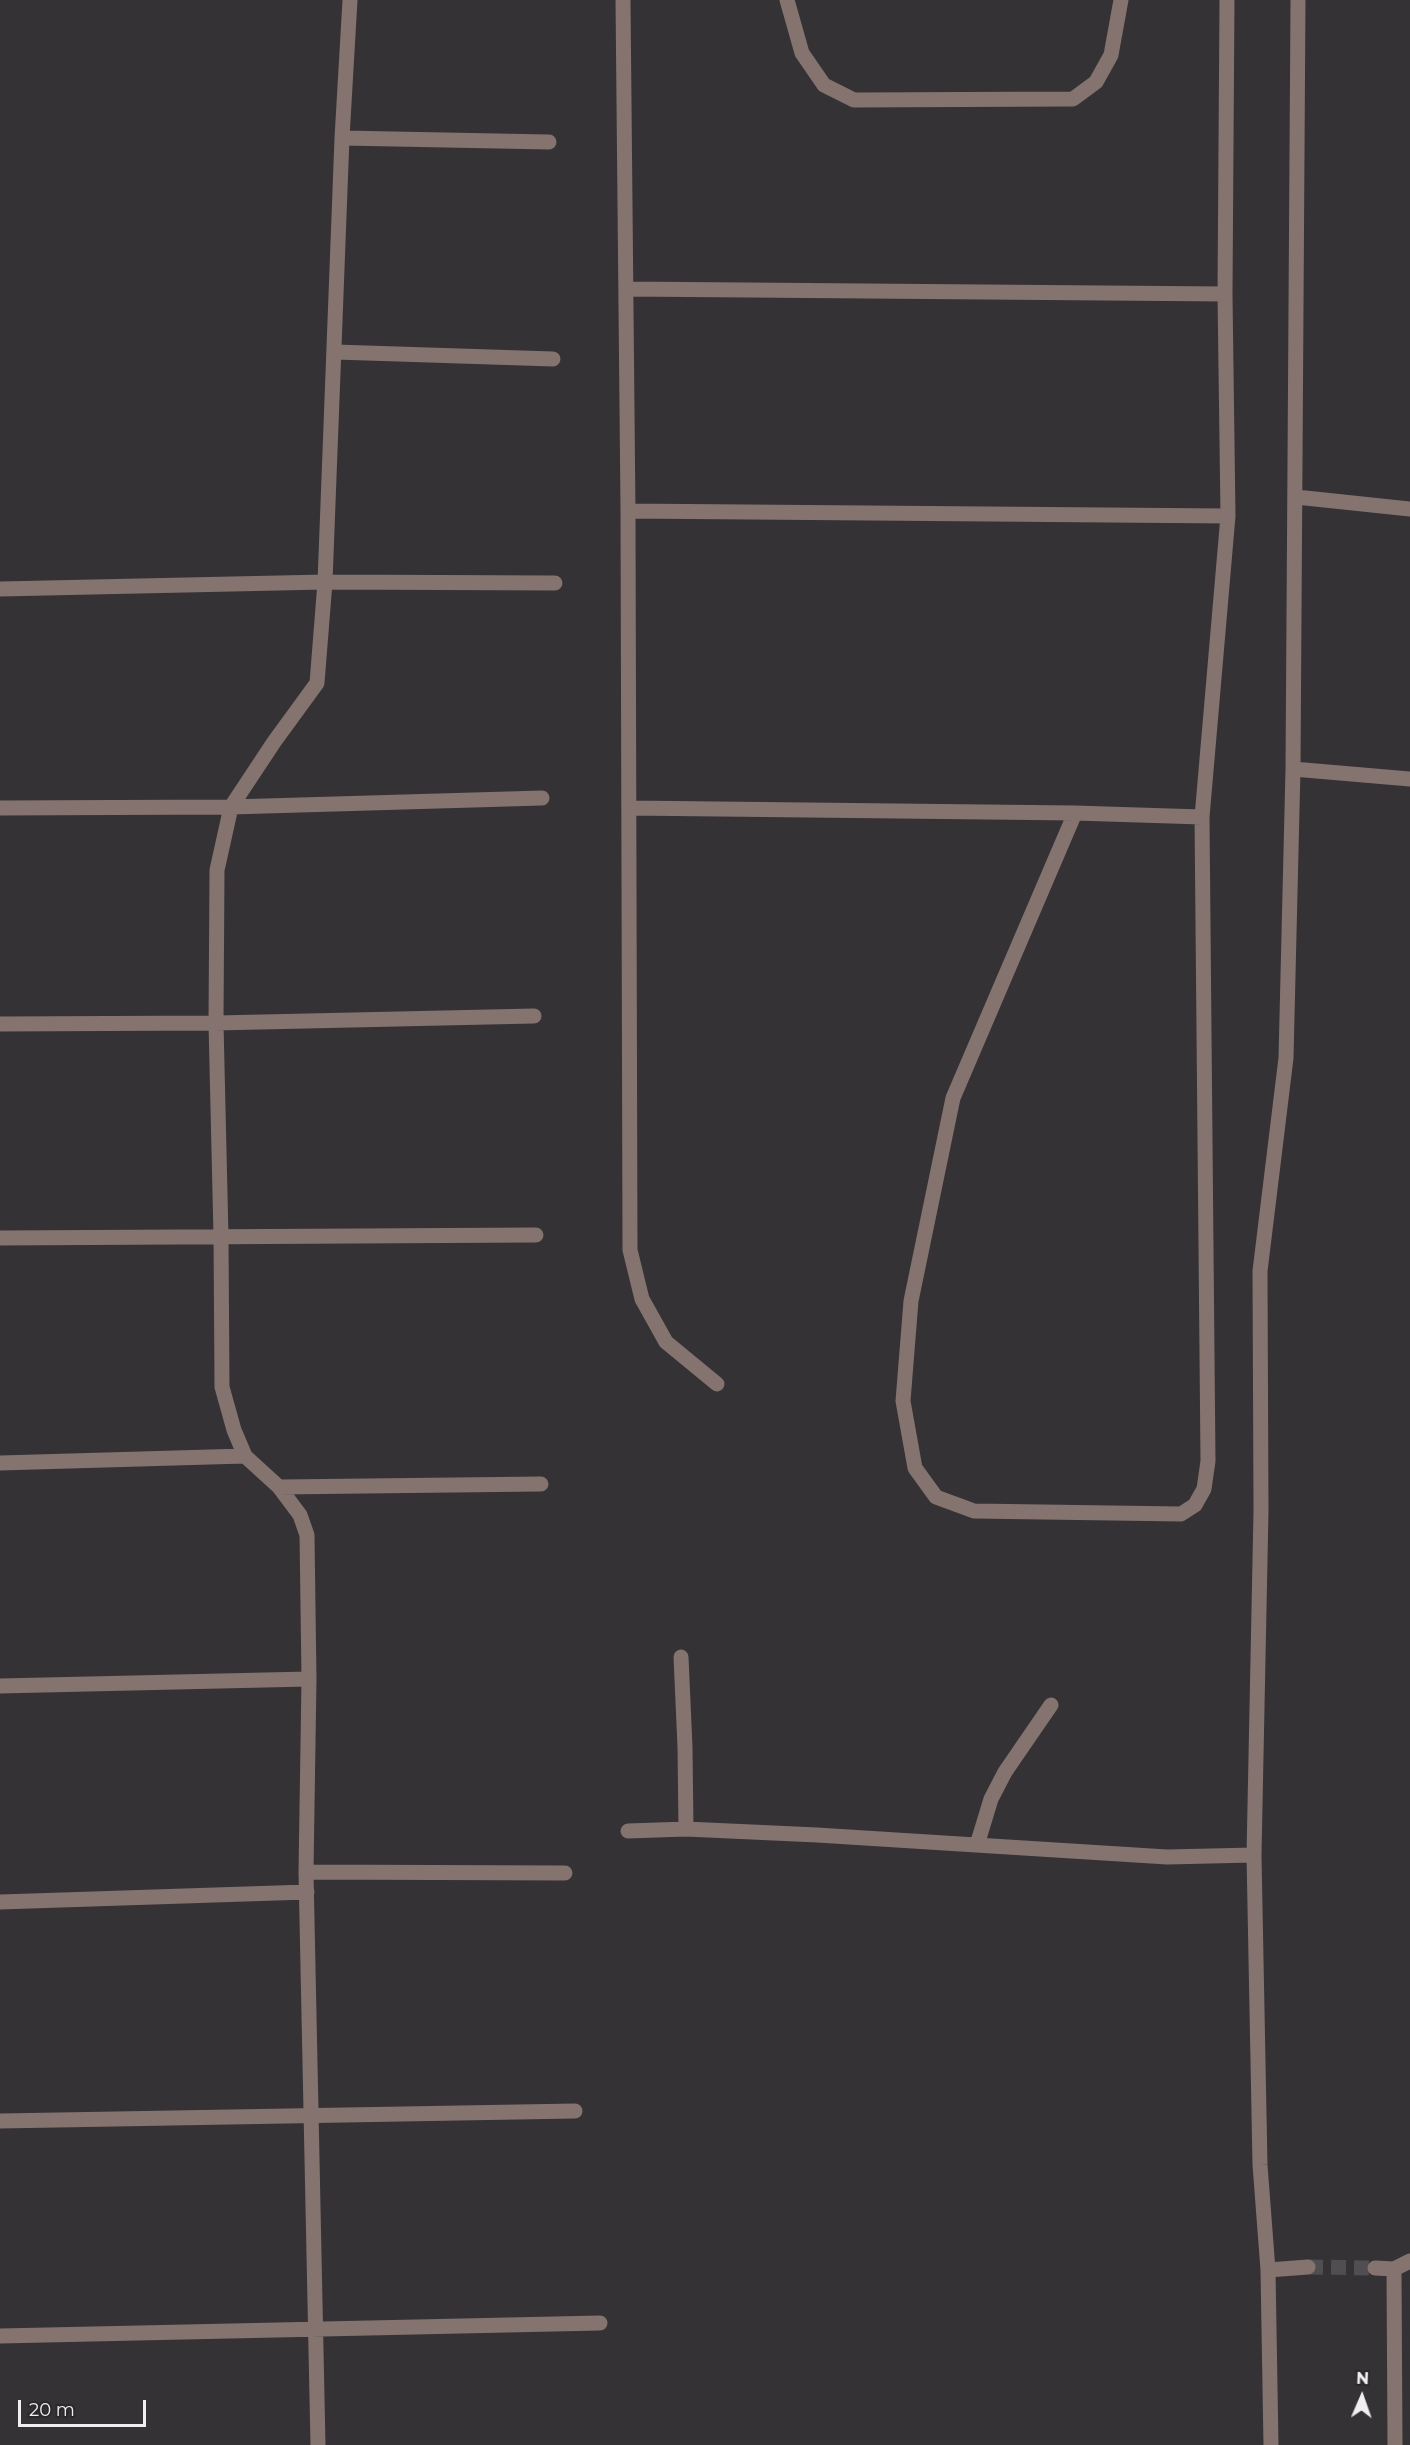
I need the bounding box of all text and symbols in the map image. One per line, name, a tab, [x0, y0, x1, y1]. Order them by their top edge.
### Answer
north arrow	[1332, 2367, 1392, 2427]
text: N	[1356, 2369, 1369, 2388]
scale bar	[21, 2388, 148, 2426]
text: 20 m	[29, 2399, 75, 2421]

